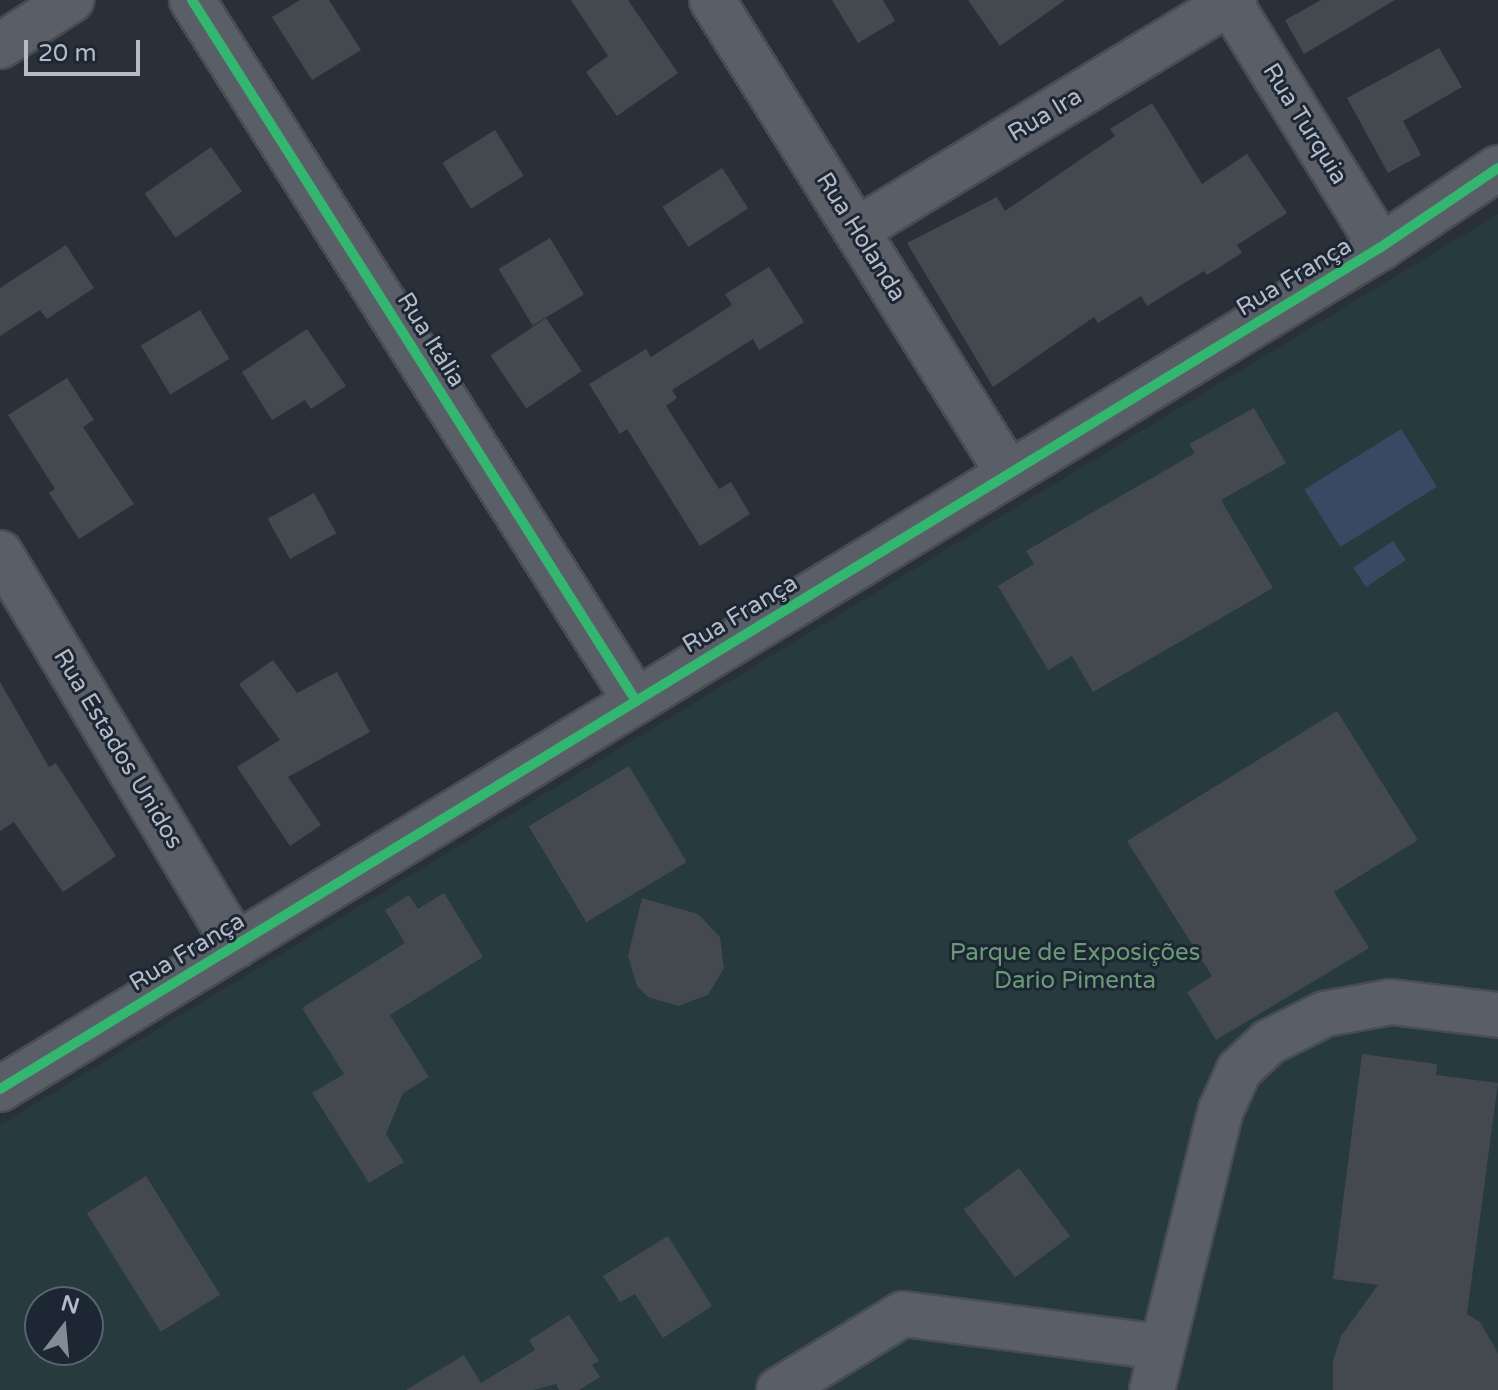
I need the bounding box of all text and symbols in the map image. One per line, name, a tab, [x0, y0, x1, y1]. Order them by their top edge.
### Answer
scale bar	[28, 24, 144, 74]
text: 20 m	[38, 39, 96, 68]
street label: Rua Turquia	[1256, 58, 1354, 190]
street label: Rua Ira	[1003, 82, 1087, 148]
street label: Rua Holanda	[810, 167, 912, 307]
street label: Rua França	[1231, 231, 1357, 323]
street label: Rua Itália	[391, 287, 471, 393]
street label: Rua França	[677, 568, 803, 660]
street label: Rua Estados Unidos	[47, 644, 189, 854]
street label: Rua França	[124, 906, 250, 998]
park label: Parque de Exposições Dario Pimenta	[950, 939, 1200, 995]
north arrow	[24, 1286, 104, 1366]
text: N	[58, 1290, 82, 1320]

